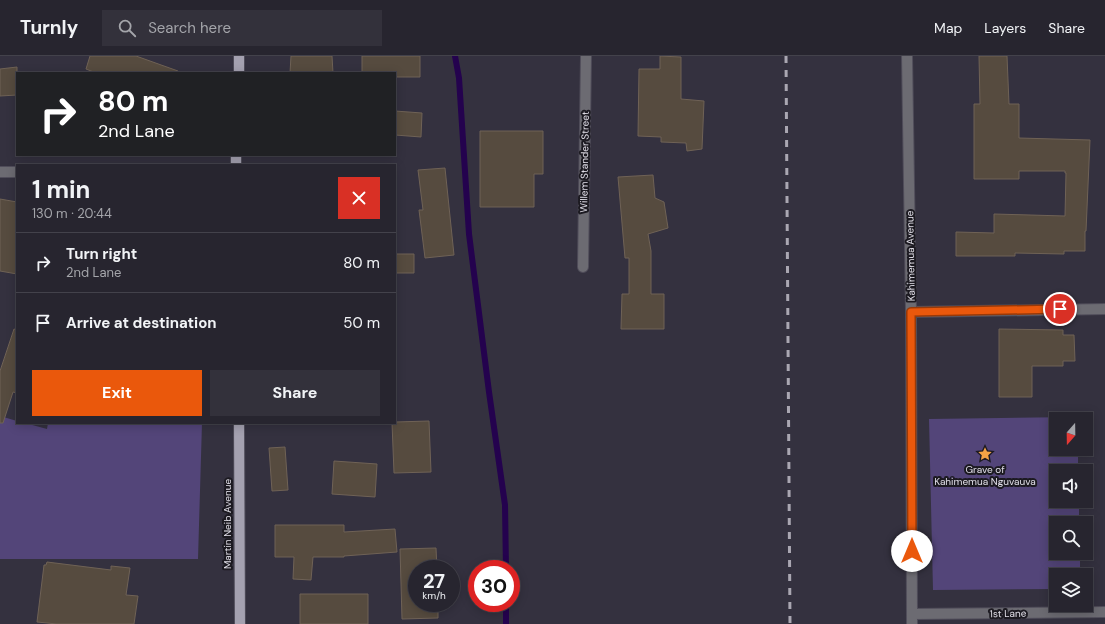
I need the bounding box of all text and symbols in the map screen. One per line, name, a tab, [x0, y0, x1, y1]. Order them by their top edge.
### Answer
search box	[102, 10, 382, 46]
text: Turnly	[20, 15, 78, 40]
icon: search	[116, 17, 138, 39]
text: Search here	[148, 18, 231, 38]
text: Map	[934, 19, 962, 37]
text: Layers	[984, 19, 1026, 37]
text: Share	[1048, 19, 1085, 37]
text: 80 m	[98, 83, 168, 120]
icon: right	[32, 88, 84, 140]
street label: Willem Stander Street	[577, 111, 592, 213]
text: 2nd Lane	[98, 119, 175, 143]
text: 1 min	[32, 174, 90, 205]
button: close	[338, 177, 380, 219]
text: 130 m · 20:44	[32, 205, 112, 222]
street label: Kahimemua Avenue	[903, 210, 918, 301]
text: Turn right	[66, 244, 137, 264]
icon: right	[32, 252, 54, 274]
text: 80 m	[343, 253, 380, 273]
text: 2nd Lane	[66, 264, 121, 281]
pin	[1043, 292, 1077, 326]
icon: arrive	[1049, 298, 1071, 320]
icon: arrive	[32, 312, 54, 334]
text: Arrive at destination	[66, 313, 217, 333]
text: 50 m	[343, 313, 380, 333]
button: Exit	[32, 370, 202, 416]
button: Share	[210, 370, 380, 416]
north arrow	[1049, 412, 1093, 456]
map controls	[1049, 412, 1093, 612]
place icon: Grave of Kahimemua Nguvauva	[977, 446, 993, 462]
place label: Grave of Kahimemua Nguvauva	[934, 463, 1036, 488]
button: sound	[1049, 464, 1093, 508]
street label: Martin Neib Avenue	[221, 479, 234, 569]
button: search	[1049, 516, 1093, 560]
position arrow	[891, 530, 933, 572]
speed limit sign: 30	[468, 560, 520, 612]
text: 27	[423, 568, 445, 594]
button: layers	[1049, 568, 1093, 612]
text: km/h	[422, 589, 446, 602]
street label: 1st Lane	[990, 607, 1027, 620]

